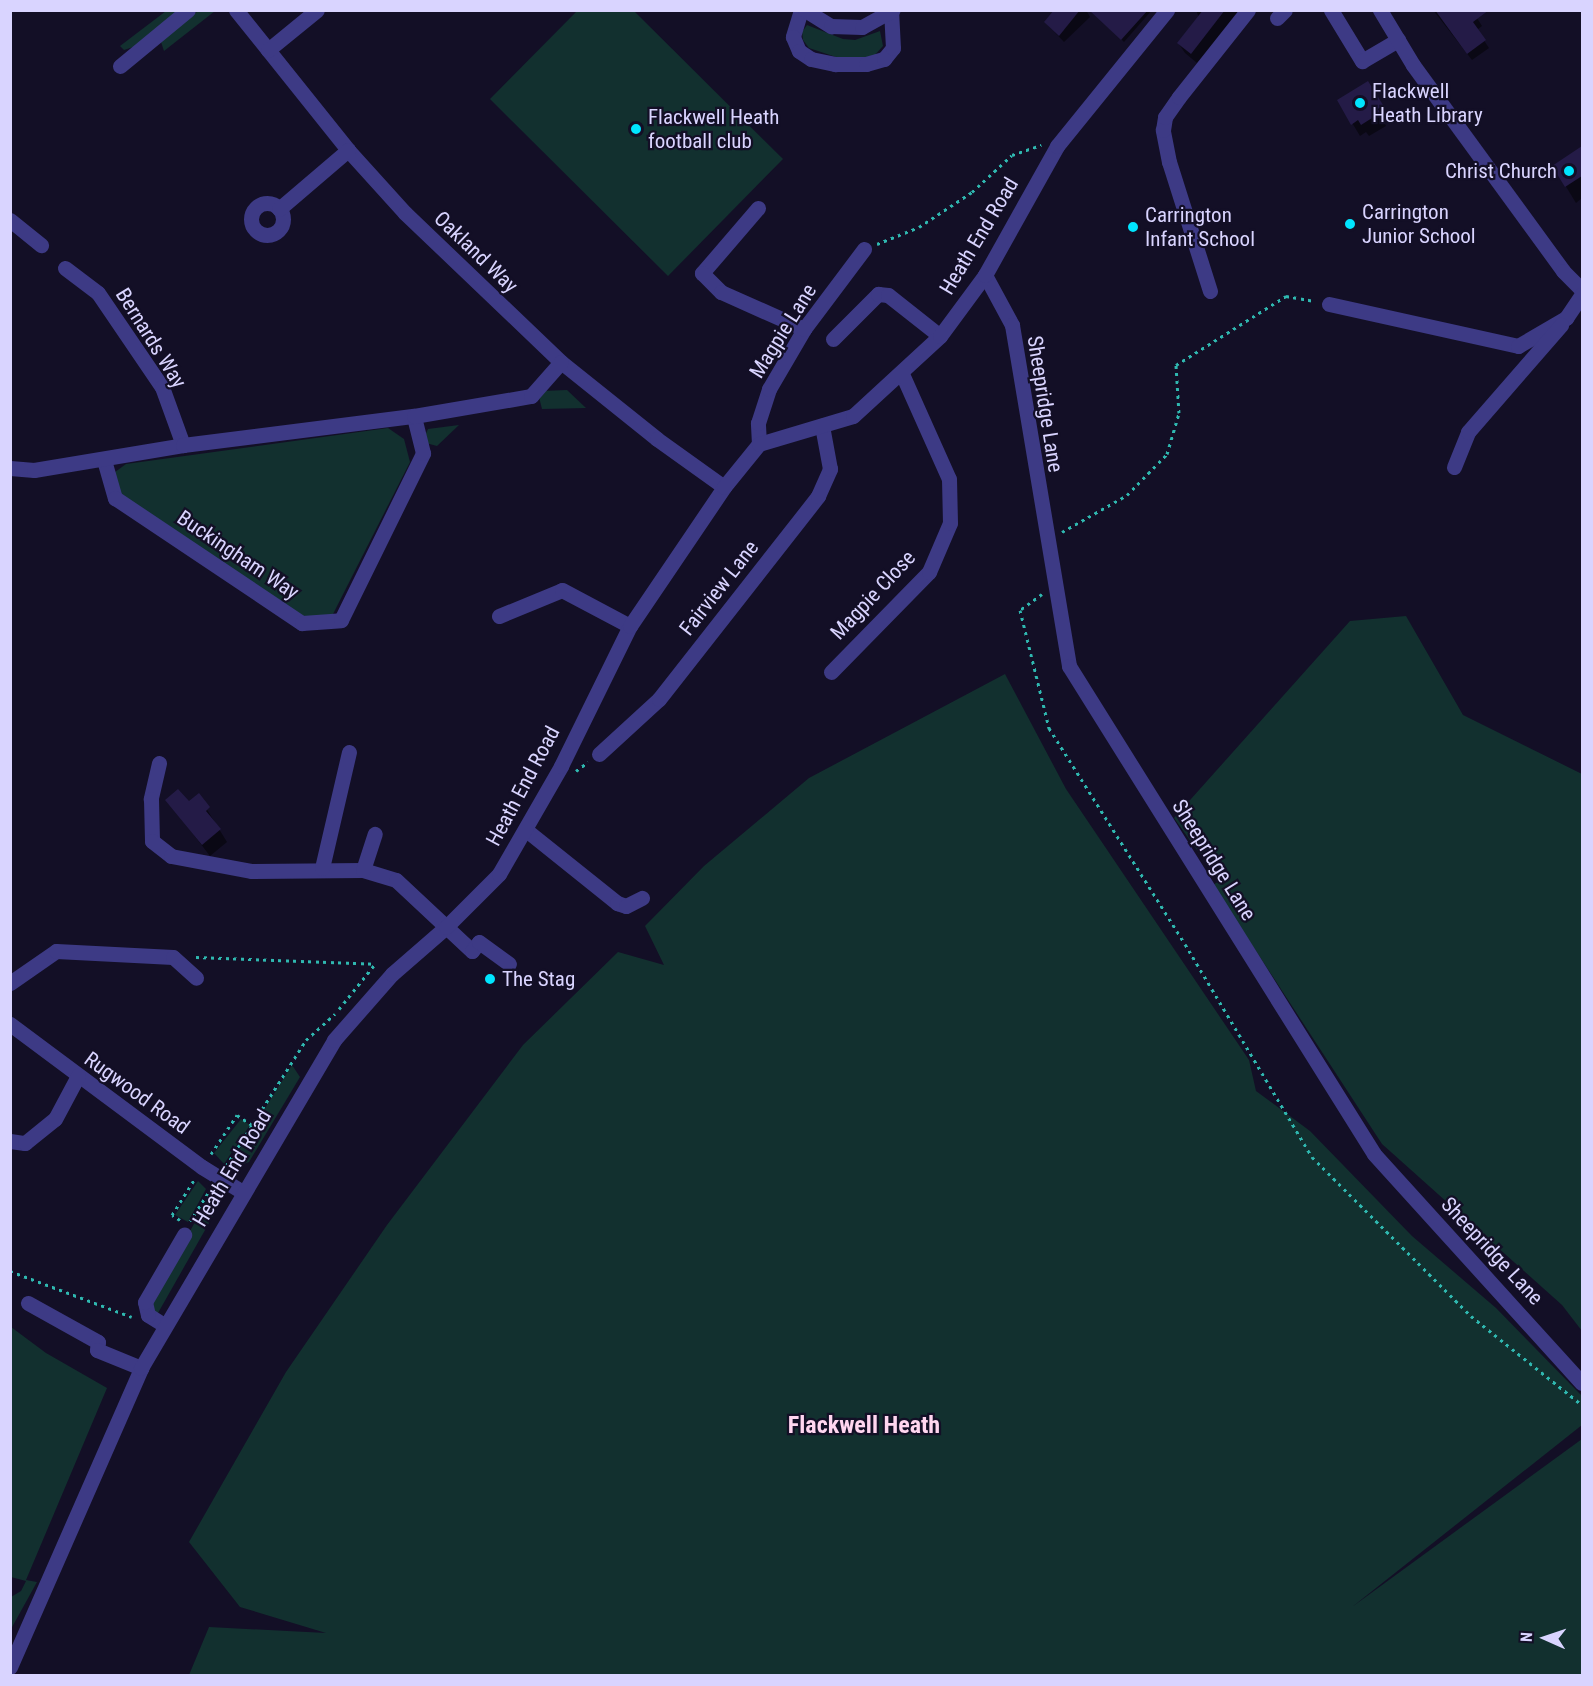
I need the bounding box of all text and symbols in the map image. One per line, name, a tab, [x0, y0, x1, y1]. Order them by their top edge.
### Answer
place label: Flackwell Heath Library	[1372, 78, 1483, 128]
marker: Flackwell Heath Library	[1353, 96, 1367, 110]
place label: Flackwell Heath football club	[648, 104, 779, 154]
marker: Flackwell Heath football club	[629, 122, 643, 136]
place label: Christ Church	[1445, 158, 1557, 184]
marker: Christ Church	[1562, 164, 1576, 178]
street label: Heath End Road	[934, 173, 1024, 299]
place label: Carrington Junior School	[1362, 199, 1476, 249]
place label: Carrington Infant School	[1145, 202, 1255, 252]
street label: Oakland Way	[429, 206, 523, 298]
marker: Carrington Junior School	[1343, 217, 1357, 231]
marker: Carrington Infant School	[1126, 220, 1140, 234]
street label: Magpie Lane	[744, 279, 822, 383]
street label: Bernards Way	[110, 283, 192, 393]
street label: Sheepridge Lane	[1022, 334, 1068, 474]
street label: Buckingham Way	[172, 505, 304, 605]
street label: Fairview Lane	[674, 536, 764, 640]
street label: Magpie Close	[825, 545, 921, 645]
street label: Heath End Road	[481, 722, 565, 850]
street label: Sheepridge Lane	[1167, 795, 1261, 925]
place label: The Stag	[502, 966, 575, 992]
marker: The Stag	[483, 972, 497, 986]
street label: Rugwood Road	[80, 1046, 194, 1140]
street label: Heath End Road	[187, 1105, 277, 1231]
street label: Sheepridge Lane	[1436, 1192, 1548, 1310]
district label: Flackwell Heath	[788, 1412, 940, 1440]
north arrow	[1515, 1608, 1575, 1668]
text: N	[1517, 1632, 1536, 1642]

